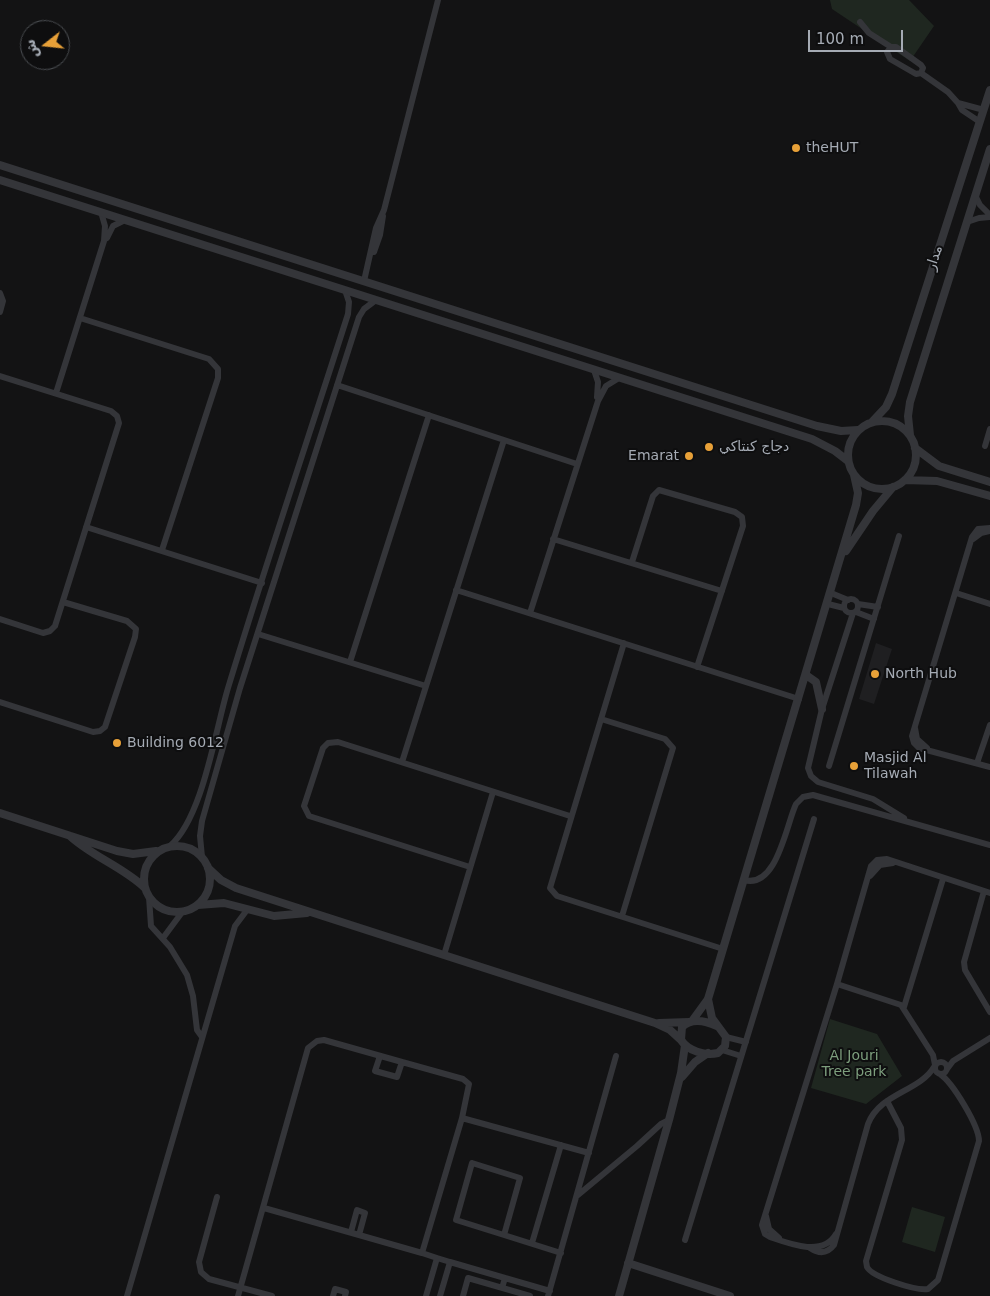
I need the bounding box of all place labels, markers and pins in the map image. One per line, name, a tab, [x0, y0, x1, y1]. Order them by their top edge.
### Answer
place label: theHUT	[806, 140, 858, 156]
marker: theHUT	[790, 142, 802, 154]
place label: دجاج كنتاكي	[719, 439, 789, 455]
marker: دجاج كنتاكي	[703, 441, 715, 453]
place label: Emarat	[628, 448, 679, 464]
marker: Emarat	[683, 450, 695, 462]
place label: North Hub	[885, 666, 957, 682]
marker: North Hub	[869, 668, 881, 680]
place label: Building 6012	[127, 735, 224, 751]
marker: Building 6012	[111, 737, 123, 749]
place label: Masjid Al Tilawah	[864, 750, 927, 782]
marker: Masjid Al Tilawah	[848, 760, 860, 772]

